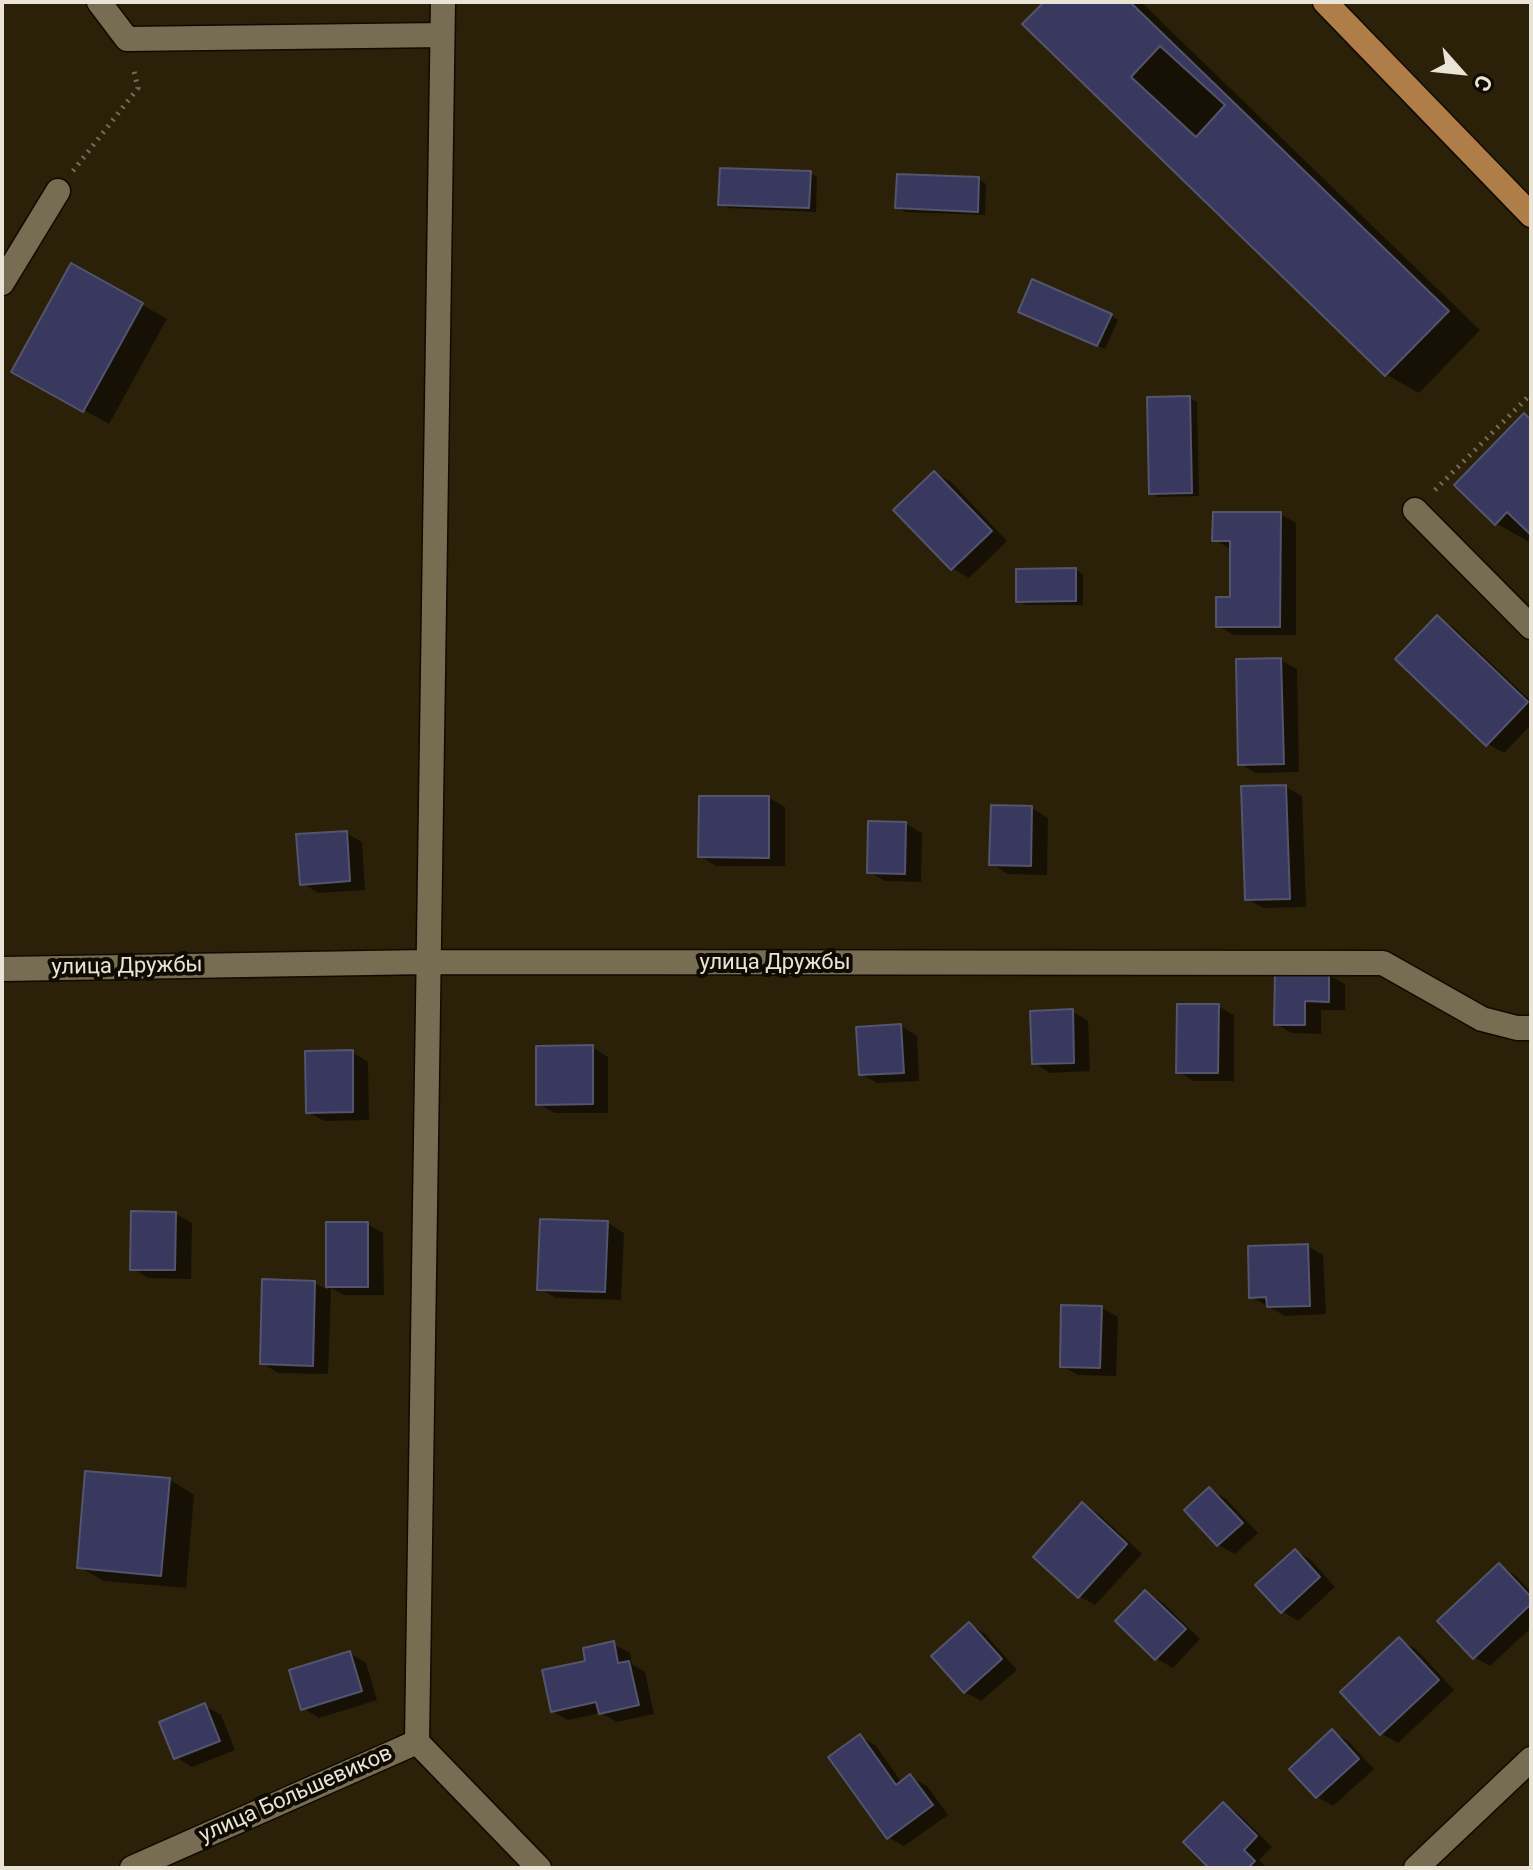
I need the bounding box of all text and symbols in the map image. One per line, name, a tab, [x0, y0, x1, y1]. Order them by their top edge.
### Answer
north arrow	[1421, 32, 1501, 112]
text: С	[1468, 71, 1497, 95]
street label: улица Дружбы	[699, 950, 851, 976]
street label: улица Дружбы	[51, 952, 203, 982]
street label: улица Большевиков	[195, 1741, 397, 1849]

